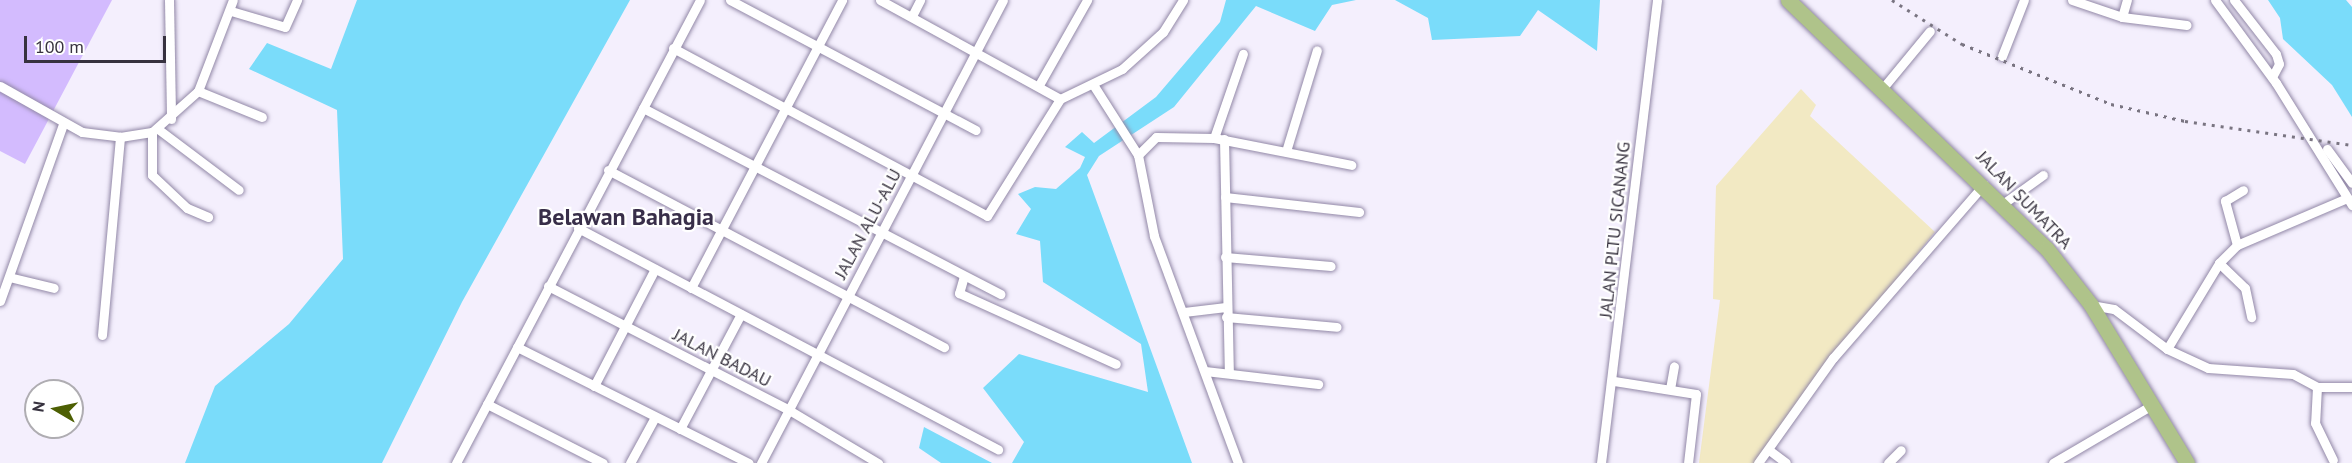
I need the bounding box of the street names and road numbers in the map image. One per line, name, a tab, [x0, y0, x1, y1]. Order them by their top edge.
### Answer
street label: JALAN PLTU SICANANG	[1595, 141, 1635, 319]
street label: JALAN SUMATRA	[1972, 146, 2076, 254]
street label: JALAN ALU-ALU	[830, 165, 906, 283]
street label: JALAN BADAU	[669, 324, 775, 392]

